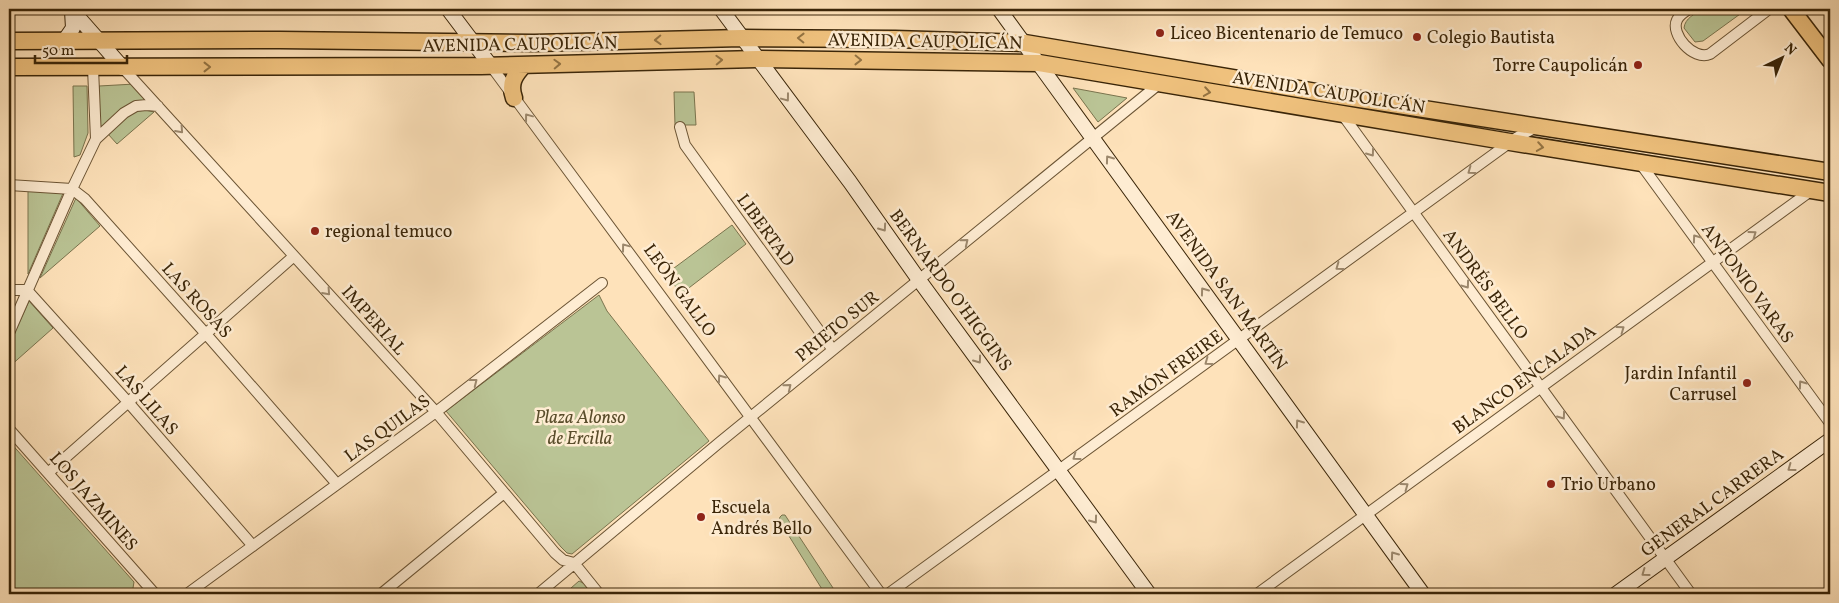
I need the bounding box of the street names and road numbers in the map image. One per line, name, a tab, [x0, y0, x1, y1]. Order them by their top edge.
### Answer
street label: AVENIDA CAUPOLICÁN	[827, 28, 1023, 57]
street label: AVENIDA CAUPOLICÁN	[422, 31, 618, 60]
street label: AVENIDA CAUPOLICÁN	[1231, 66, 1427, 121]
street label: LIBERTAD	[730, 189, 800, 272]
street label: BERNARDO O'HIGGINS	[883, 205, 1017, 377]
street label: AVENIDA SAN MARTÍN	[1159, 206, 1292, 376]
street label: ANTONIO VARAS	[1695, 219, 1799, 349]
street label: ANDRÉS BELLO	[1436, 224, 1533, 345]
street label: LEÓN GALLO	[636, 239, 721, 343]
street label: LAS ROSAS	[155, 258, 237, 344]
street label: IMPERIAL	[335, 281, 411, 361]
street label: PRIETO SUR	[791, 286, 885, 369]
street label: BLANCO ENCALADA	[1448, 319, 1602, 441]
street label: RAMÓN FREIRE	[1105, 324, 1229, 424]
street label: LAS LILAS	[108, 361, 183, 441]
street label: LAS QUILAS	[340, 390, 436, 469]
street label: GENERAL CARRERA	[1636, 443, 1790, 564]
street label: LOS JAZMINES	[43, 447, 143, 557]

